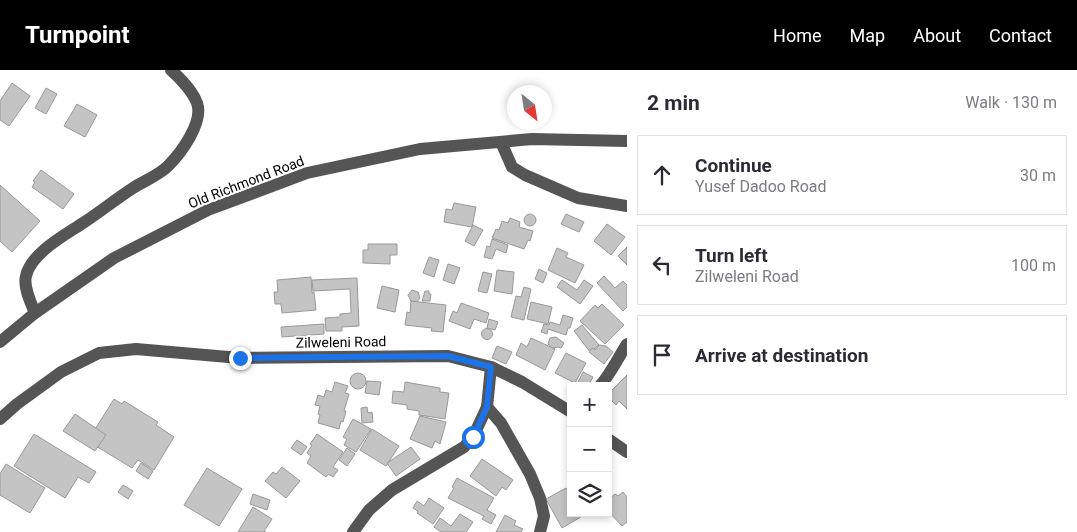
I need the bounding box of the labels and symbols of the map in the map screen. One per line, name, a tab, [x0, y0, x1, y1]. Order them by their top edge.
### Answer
north arrow	[507, 85, 552, 130]
street label: Old Richmond Road	[186, 152, 306, 212]
street label: Zilweleni Road	[296, 333, 386, 351]
route end	[229, 347, 252, 370]
route start	[462, 426, 485, 449]

